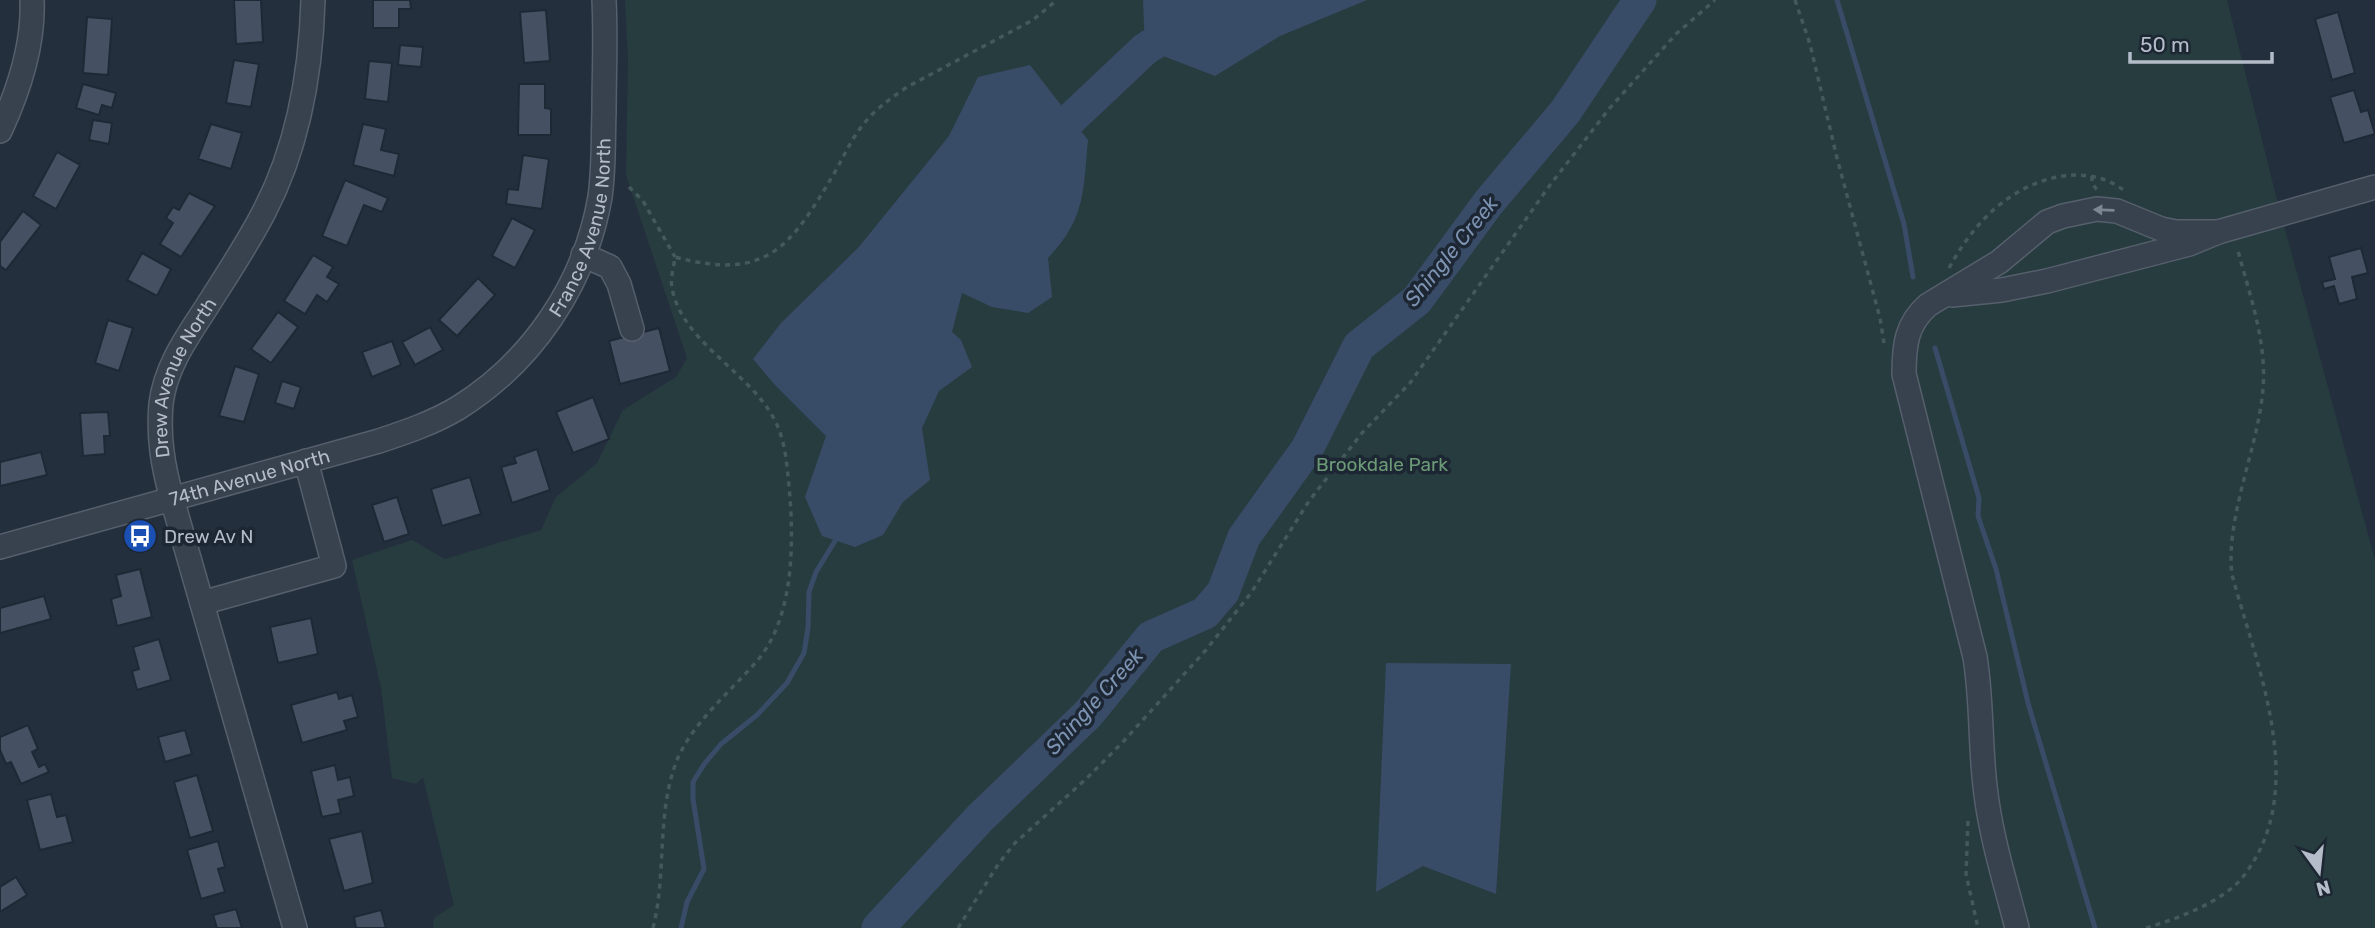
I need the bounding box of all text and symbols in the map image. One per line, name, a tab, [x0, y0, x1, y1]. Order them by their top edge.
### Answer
scale bar	[2130, 21, 2272, 65]
text: 50 m	[2140, 32, 2190, 57]
street label: France Avenue North	[544, 138, 615, 321]
water label: Shingle Creek	[1399, 190, 1504, 311]
one-way arrow	[2093, 205, 2115, 216]
street label: Drew Avenue North	[149, 293, 221, 459]
street label: 74th Avenue North	[167, 444, 332, 511]
park label: Brookdale Park	[1316, 453, 1448, 476]
bus stop icon: Drew Av N	[121, 517, 159, 555]
place label: Drew Av N	[164, 525, 254, 548]
water label: Shingle Creek	[1040, 642, 1149, 759]
north arrow	[2284, 837, 2354, 907]
text: N	[2314, 875, 2333, 901]

